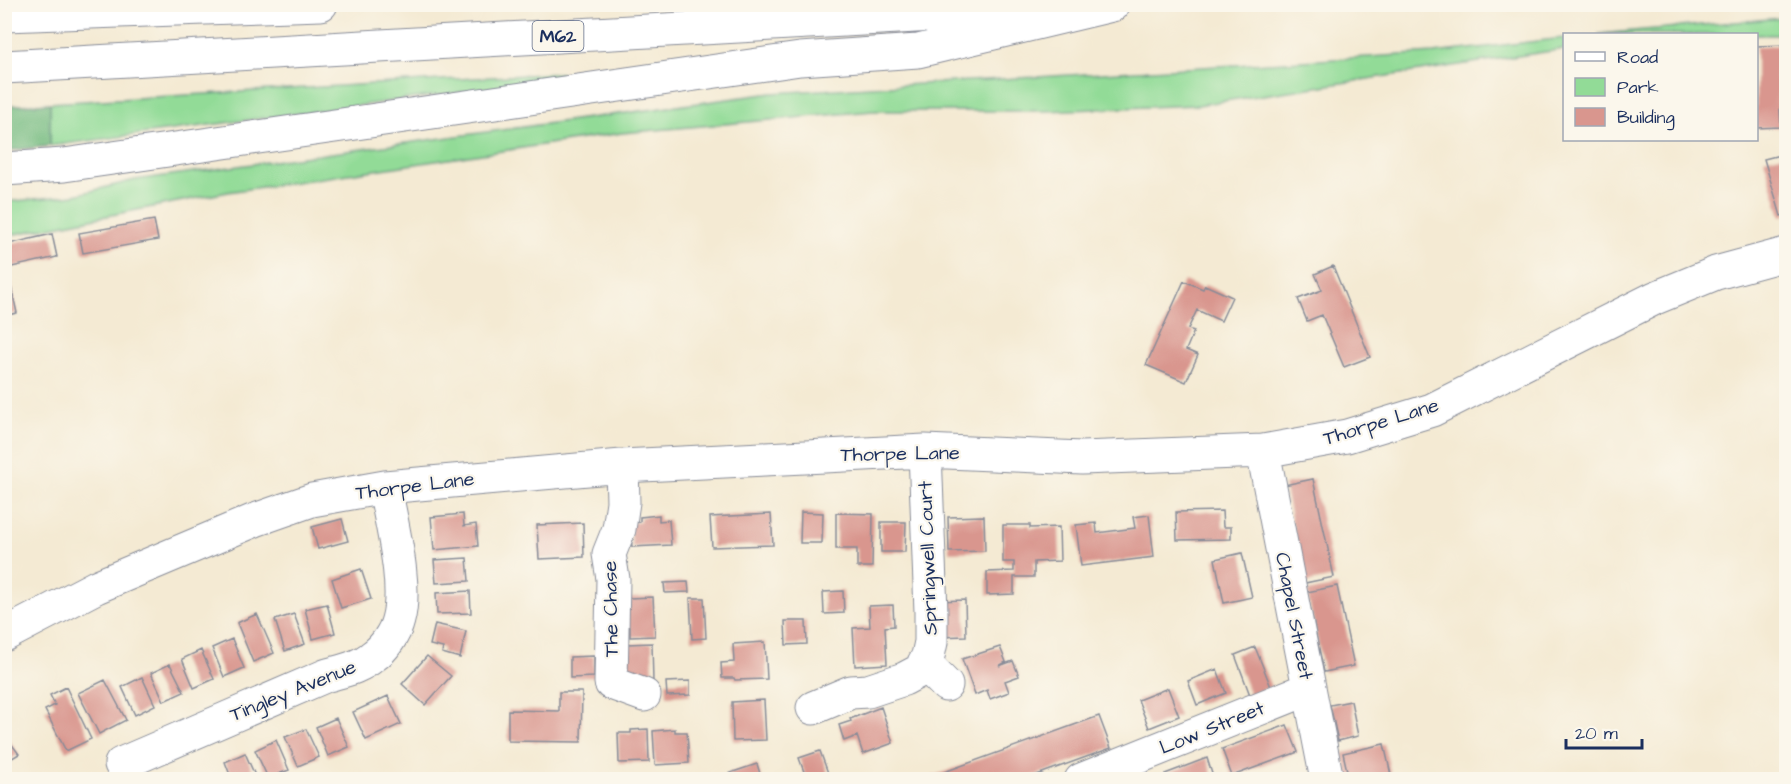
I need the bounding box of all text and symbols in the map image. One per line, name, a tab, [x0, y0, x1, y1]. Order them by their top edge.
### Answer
road number: M62	[532, 21, 584, 51]
legend	[1563, 33, 1758, 141]
text: Road	[1617, 45, 1658, 70]
text: Park	[1617, 75, 1659, 100]
text: Building	[1617, 105, 1675, 131]
street label: Thorpe Lane	[1320, 391, 1442, 453]
street label: Thorpe Lane	[840, 439, 960, 469]
street label: Thorpe Lane	[354, 465, 476, 507]
street label: Springwell Court	[911, 480, 946, 636]
street label: Chapel Street	[1268, 550, 1320, 682]
street label: The Chase	[596, 560, 626, 657]
street label: Tingley Avenue	[226, 653, 361, 730]
street label: Low Street	[1155, 694, 1269, 762]
scale bar	[1566, 712, 1642, 750]
text: 20 m	[1575, 721, 1618, 746]

